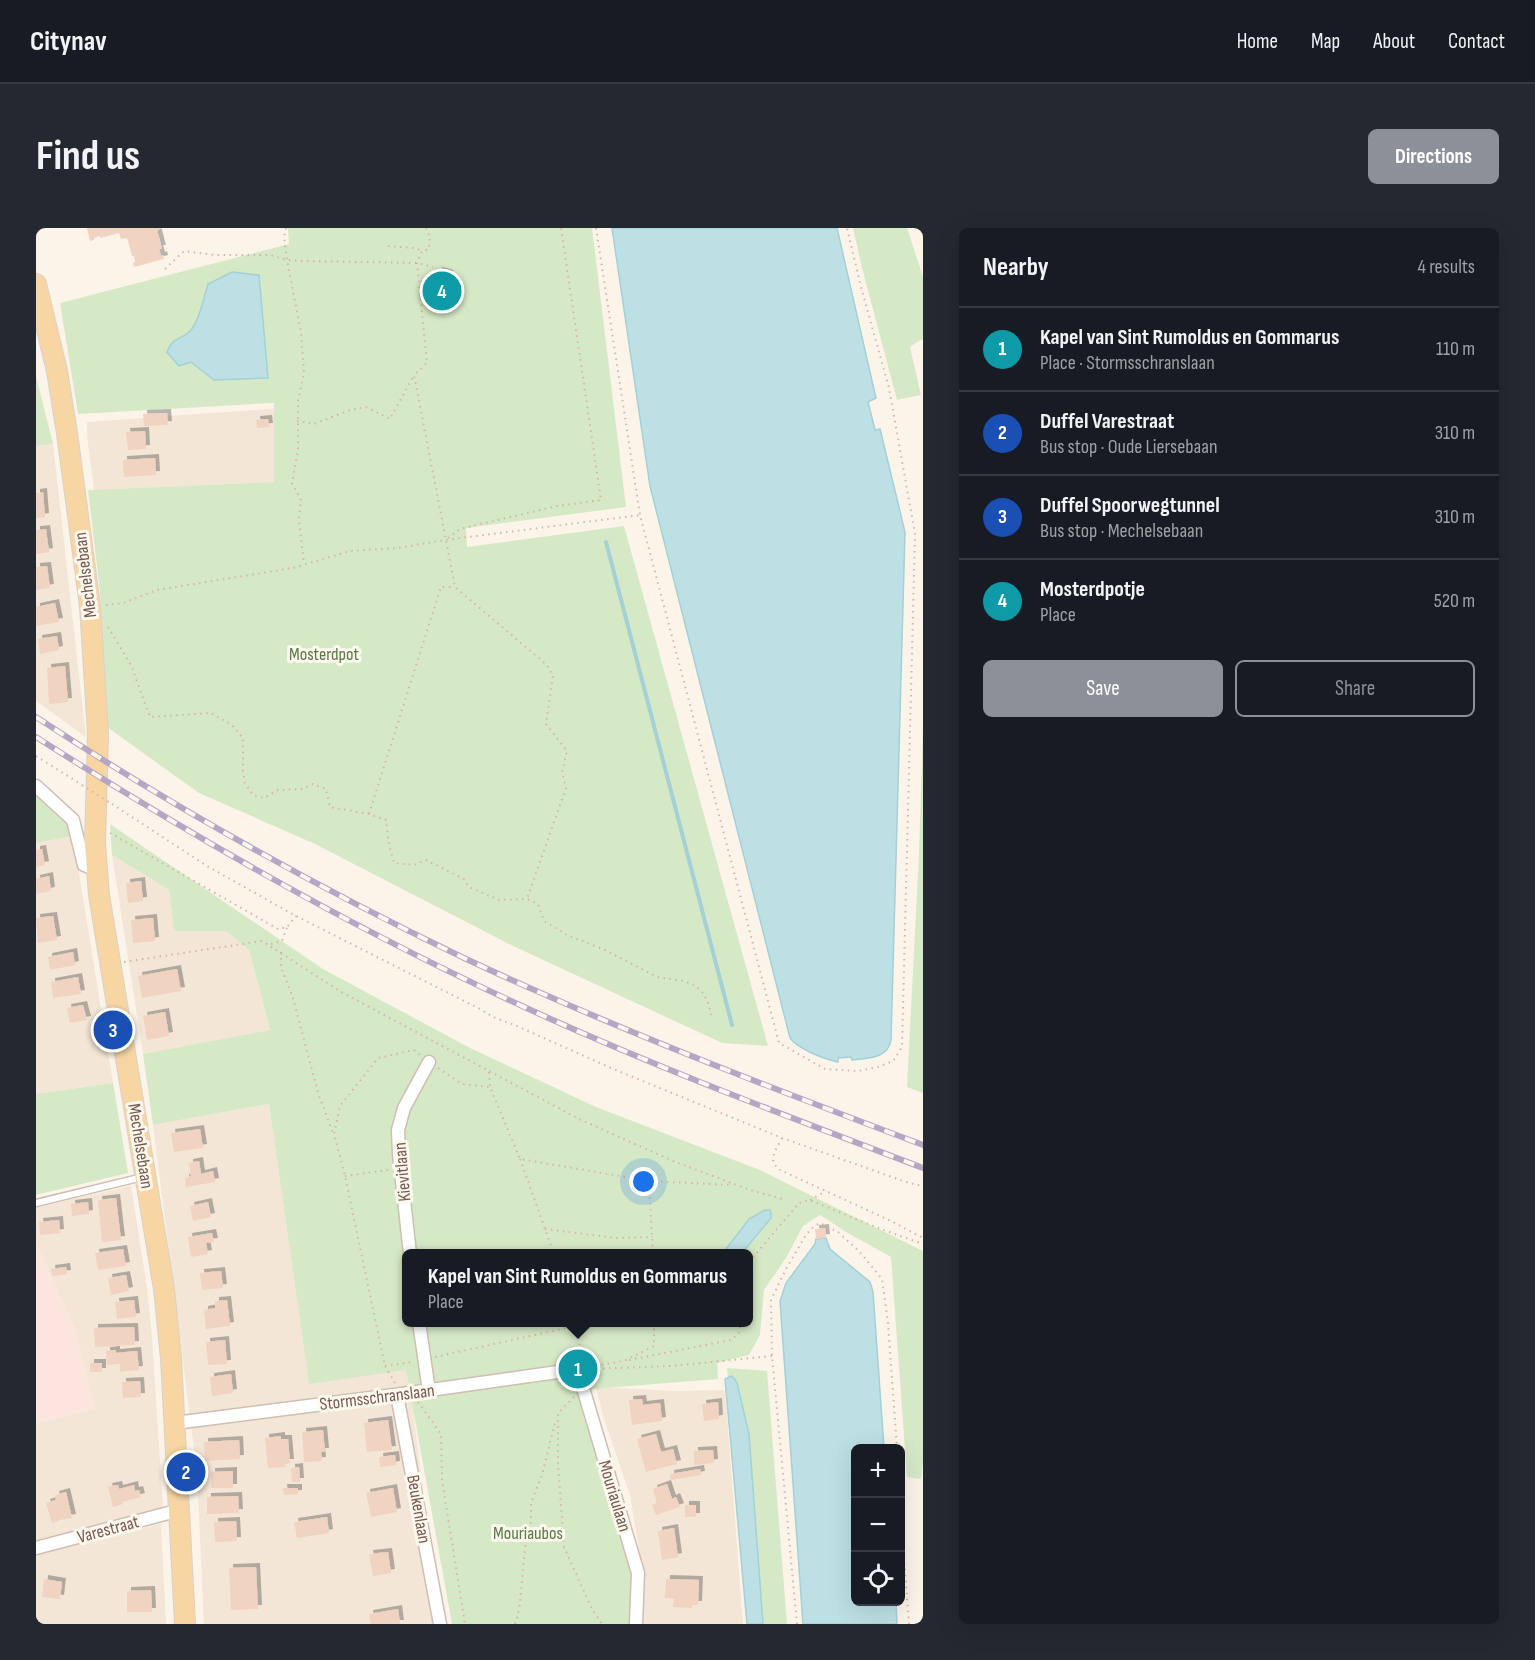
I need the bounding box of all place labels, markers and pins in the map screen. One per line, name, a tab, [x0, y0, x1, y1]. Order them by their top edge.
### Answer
pin: 4	[422, 268, 462, 314]
pin: 3	[94, 1008, 133, 1052]
pin: 1	[558, 1346, 598, 1392]
pin: 2	[166, 1450, 206, 1494]

